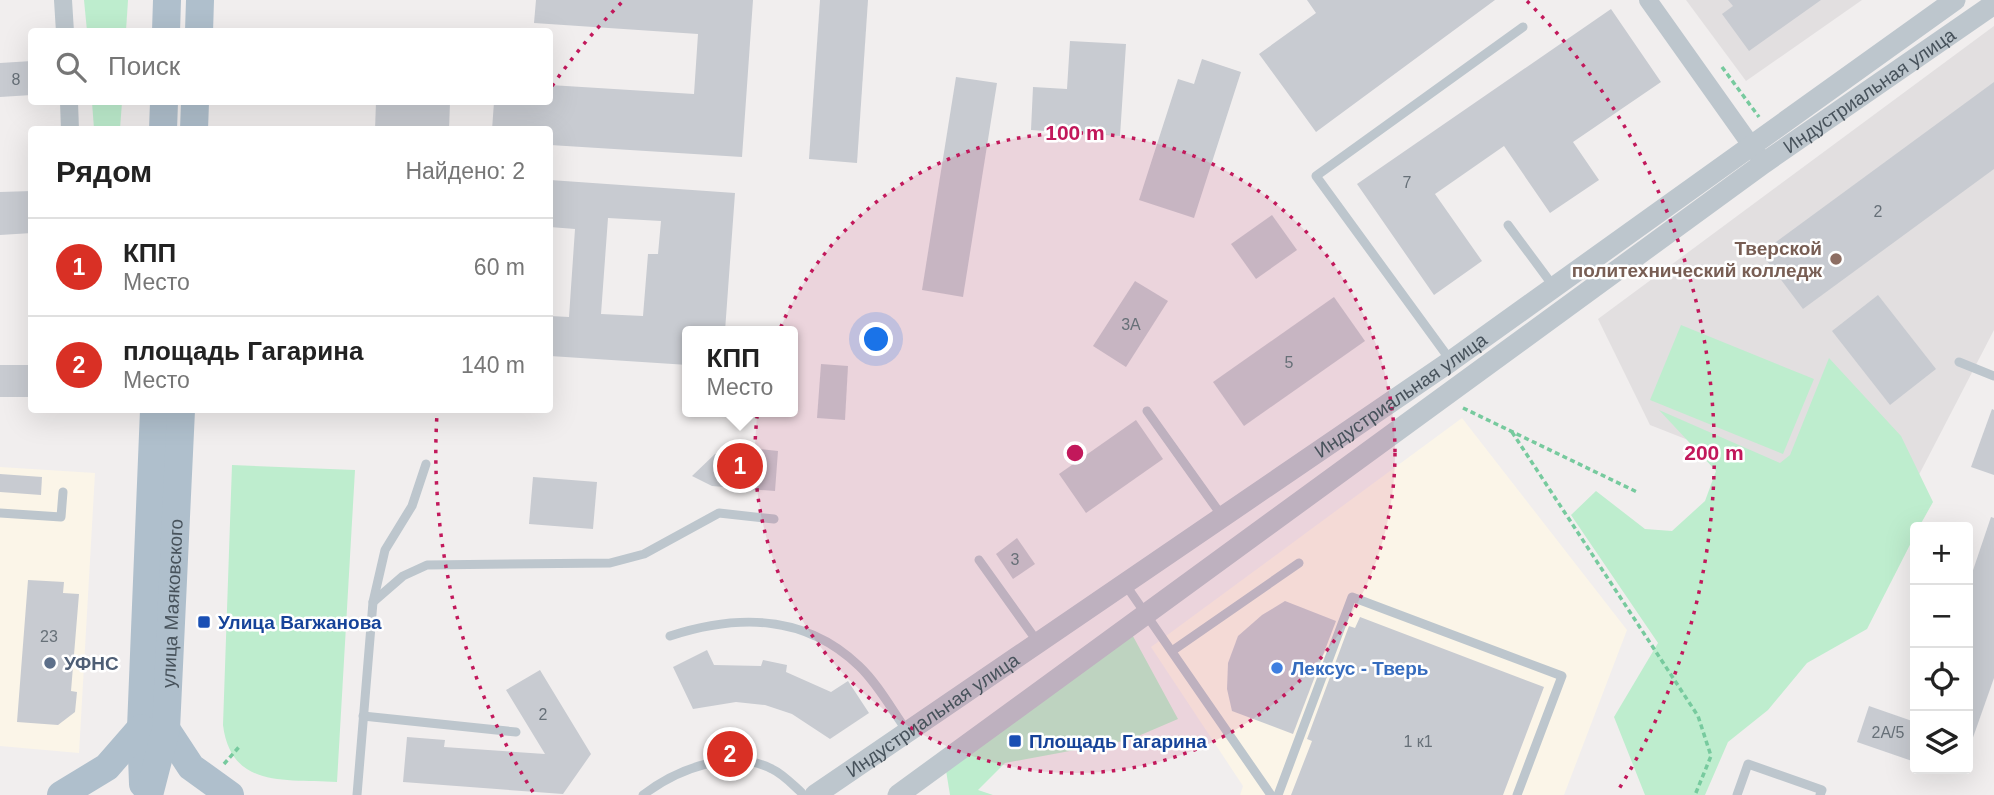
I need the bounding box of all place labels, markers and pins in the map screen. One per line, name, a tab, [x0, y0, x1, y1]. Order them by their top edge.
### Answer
place label: Тверской политехнический колледж	[1572, 238, 1823, 281]
marker: Тверской политехнический колледж	[1828, 251, 1844, 267]
pin: 1	[717, 440, 763, 492]
centre of rings	[1063, 441, 1087, 465]
place label: Улица Вагжанова	[218, 612, 382, 633]
marker: Улица Вагжанова	[196, 614, 212, 630]
place label: УФНС	[64, 653, 119, 674]
marker: УФНС	[42, 655, 58, 671]
place label: Лексус - Тверь	[1291, 658, 1428, 679]
marker: Лексус - Тверь	[1269, 660, 1285, 676]
pin: 2	[707, 728, 753, 780]
place label: Площадь Гагарина	[1029, 731, 1207, 752]
marker: Площадь Гагарина	[1007, 733, 1023, 749]

